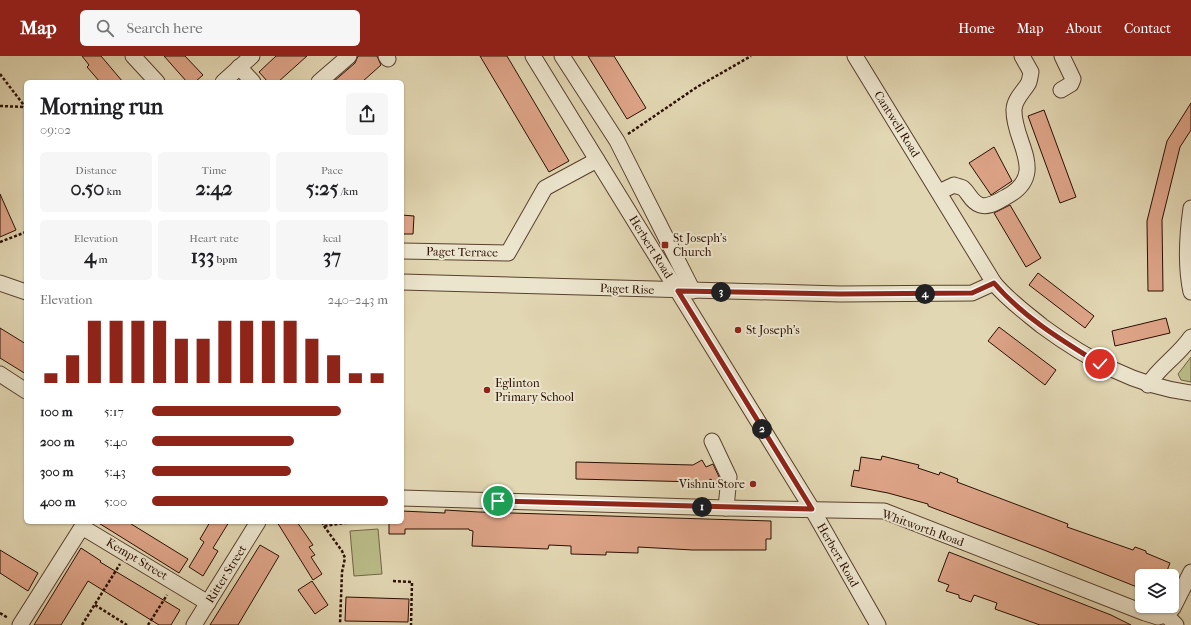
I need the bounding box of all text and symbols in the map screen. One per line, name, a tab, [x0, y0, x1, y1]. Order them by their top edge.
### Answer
search box	[80, 10, 360, 46]
text: Map	[20, 17, 56, 39]
icon: search	[94, 17, 116, 39]
text: Search here	[126, 19, 203, 37]
text: Home	[958, 20, 995, 37]
text: Map	[1017, 20, 1044, 37]
text: About	[1066, 20, 1102, 37]
text: Contact	[1124, 20, 1171, 37]
street label: Cantwell Road	[871, 88, 923, 160]
button: share	[346, 93, 388, 135]
text: Morning run	[40, 94, 163, 120]
text: 09:02	[40, 122, 71, 137]
text: Distance	[75, 164, 117, 177]
text: Time	[202, 164, 227, 177]
text: Pace	[321, 164, 343, 177]
text: 0.50	[71, 177, 104, 200]
text: 2:42	[195, 177, 233, 200]
text: 5:25	[306, 177, 338, 200]
text: km	[104, 185, 121, 198]
text: /km	[338, 185, 358, 198]
street label: Herbert Road	[626, 213, 676, 281]
place label: St Joseph's Church	[673, 231, 727, 259]
text: Elevation	[74, 232, 118, 245]
text: Heart rate	[189, 232, 239, 245]
text: kcal	[323, 232, 341, 245]
marker: St Joseph's Church	[660, 240, 670, 250]
street label: Paget Terrace	[426, 244, 498, 260]
text: 4	[84, 245, 96, 268]
text: 133	[191, 245, 214, 268]
text: 37	[323, 245, 341, 268]
text: m	[96, 253, 108, 266]
text: bpm	[214, 253, 237, 266]
street label: Paget Rise	[600, 281, 655, 297]
pin: 3	[711, 282, 731, 302]
pin: 4	[915, 284, 935, 304]
text: 3	[719, 285, 723, 298]
text: 4	[922, 287, 928, 300]
text: Elevation	[40, 292, 93, 307]
text: 240–243 m	[328, 292, 388, 307]
place label: St Joseph's	[746, 323, 800, 337]
marker: St Joseph's	[733, 325, 743, 335]
pin	[1083, 347, 1117, 381]
icon: check	[1089, 353, 1111, 375]
place label: Eglinton Primary School	[495, 376, 575, 404]
marker: Eglinton Primary School	[482, 385, 492, 395]
text: 100 m	[40, 404, 73, 419]
text: 5:17	[104, 404, 124, 419]
pin: 2	[752, 419, 772, 439]
text: 2	[759, 422, 765, 435]
text: 200 m	[40, 434, 75, 449]
text: 5:40	[104, 434, 128, 449]
text: 300 m	[40, 464, 73, 479]
text: 5:43	[104, 464, 126, 479]
place label: Vishnu Store	[678, 477, 745, 491]
marker: Vishnu Store	[748, 479, 758, 489]
pin	[481, 484, 515, 518]
icon: arrive	[487, 490, 509, 512]
text: 400 m	[40, 494, 76, 509]
text: 5:00	[104, 494, 127, 509]
pin: 1	[692, 497, 712, 517]
text: 1	[700, 500, 704, 513]
street label: Whitworth Road	[879, 506, 966, 550]
street label: Herbert Road	[814, 521, 862, 590]
street label: Kempt Street	[104, 535, 171, 583]
street label: Ritter Street	[203, 542, 250, 606]
map controls	[1135, 569, 1179, 613]
button: layers	[1135, 569, 1179, 613]

